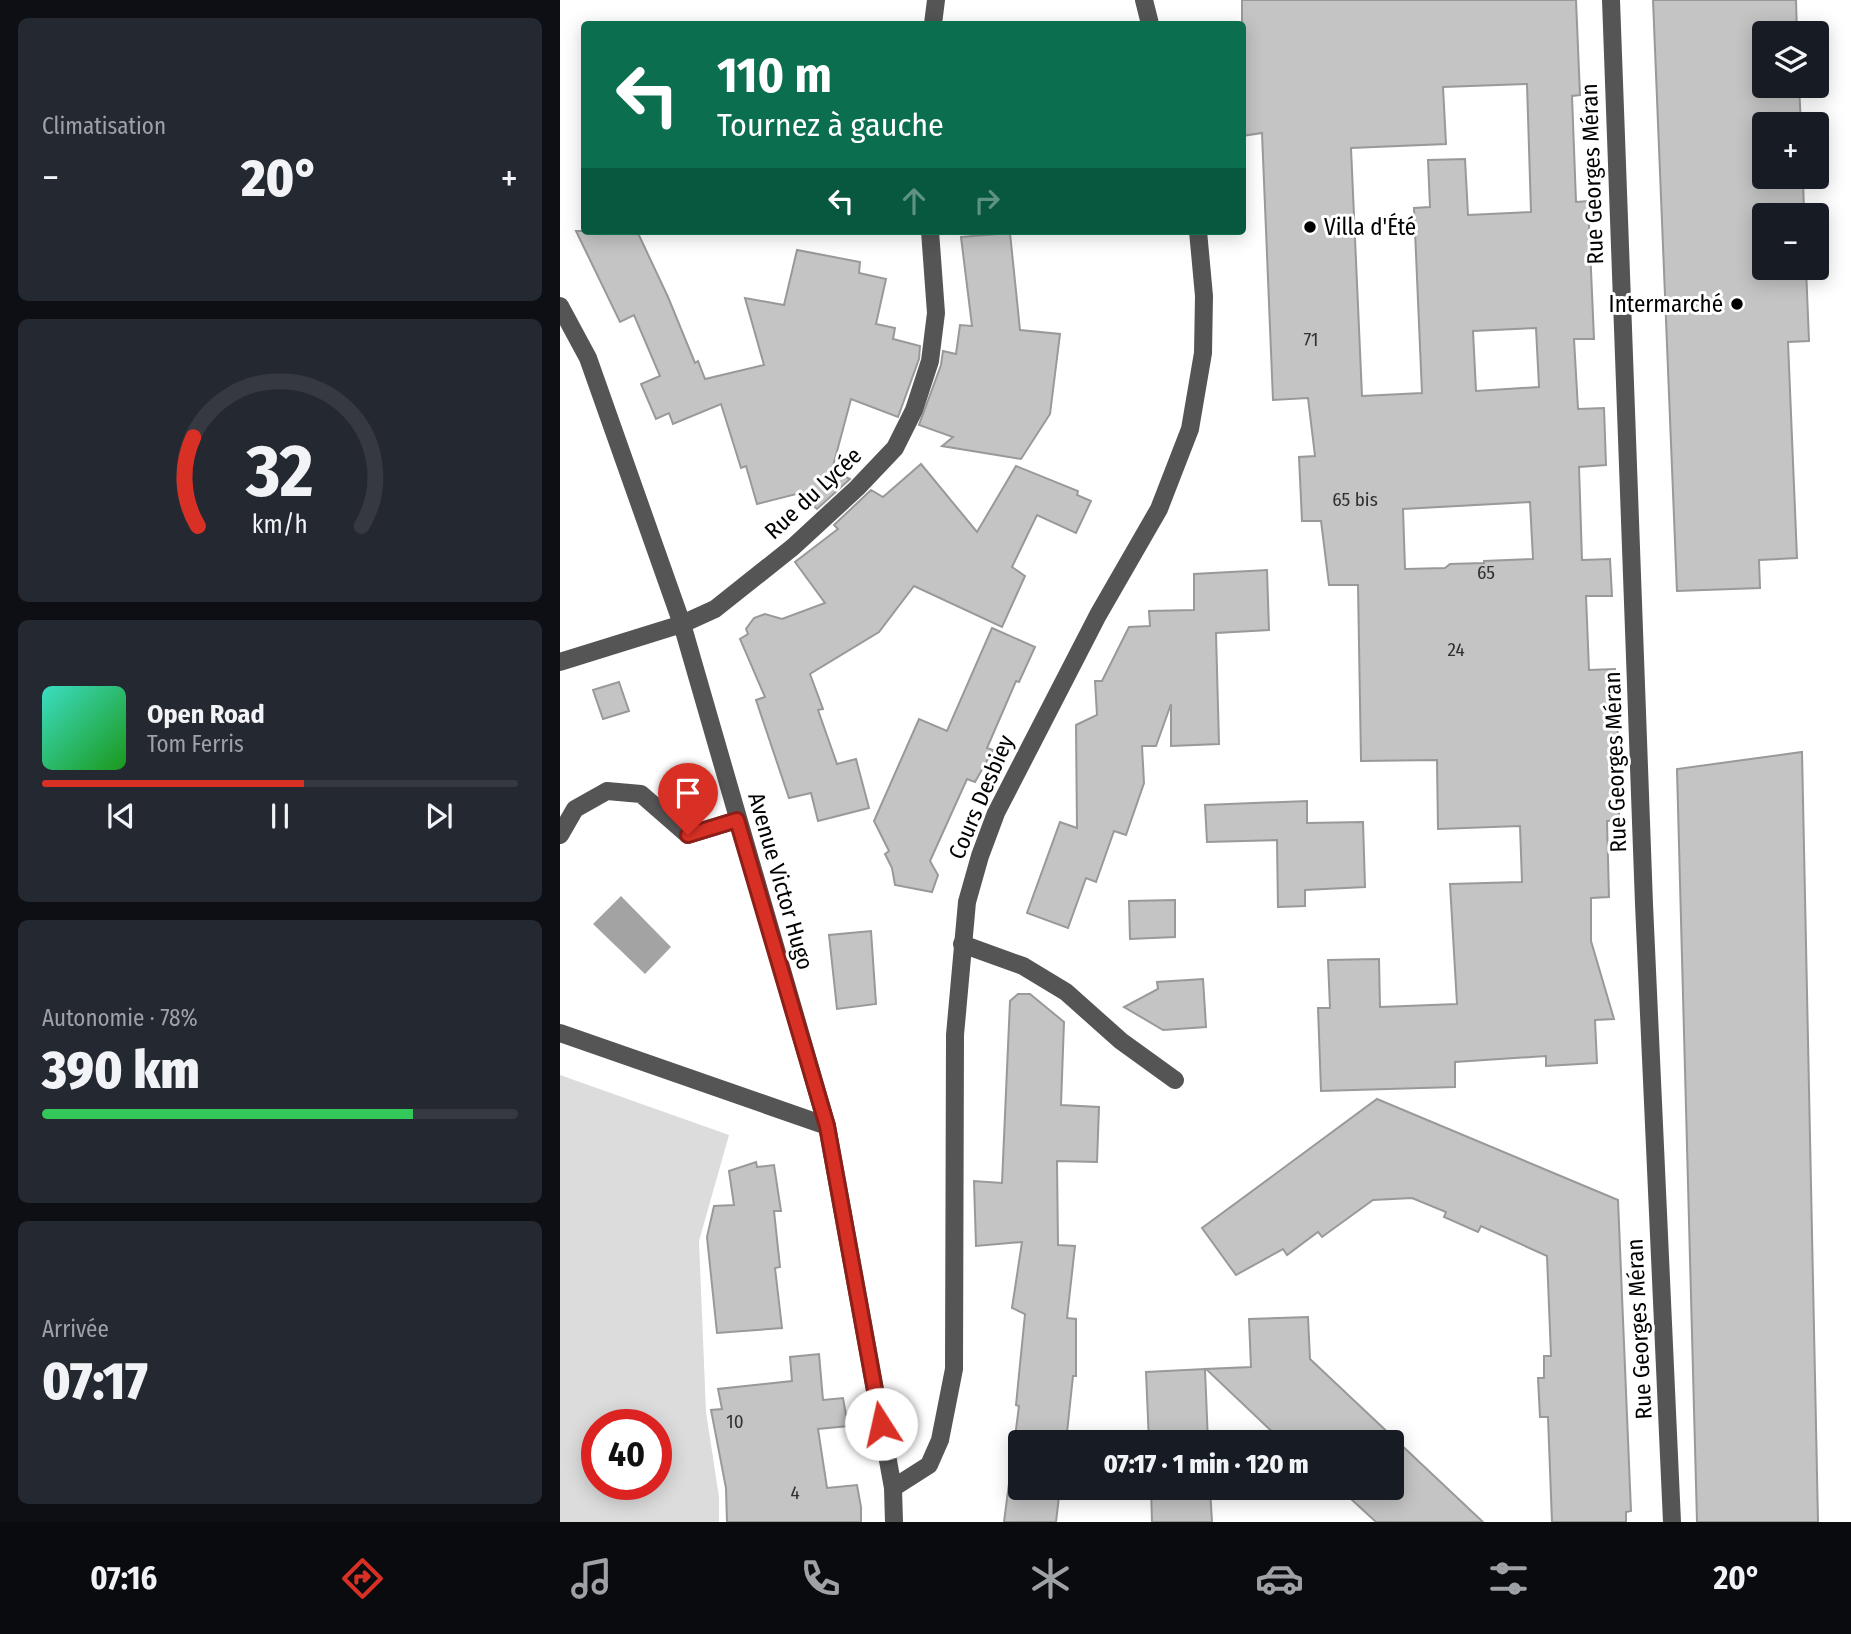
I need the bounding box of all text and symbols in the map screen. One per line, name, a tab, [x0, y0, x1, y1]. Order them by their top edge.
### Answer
map controls	[1752, 21, 1829, 280]
button: layers	[1752, 21, 1829, 98]
text: 110 m	[717, 46, 832, 105]
icon: left	[602, 49, 693, 140]
street label: Rue Georges Méran	[1575, 83, 1609, 265]
text: Tournez à gauche	[717, 106, 944, 144]
text: Climatisation	[42, 112, 166, 140]
button: +	[1752, 112, 1829, 189]
text: 20°	[241, 147, 319, 210]
text: −	[42, 155, 59, 201]
text: +	[501, 155, 518, 201]
icon: left	[822, 182, 860, 220]
icon: ahead	[895, 182, 933, 220]
icon: right	[968, 182, 1006, 220]
button: −	[1752, 203, 1829, 280]
place label: Villa d'Été	[1324, 212, 1416, 241]
marker: Villa d'Été	[1302, 219, 1318, 235]
place label: Intermarché	[1609, 290, 1723, 318]
marker: Intermarché	[1729, 296, 1745, 312]
house number: 71	[1304, 328, 1318, 351]
text: 32	[245, 429, 314, 516]
street label: Rue du Lycée	[759, 441, 867, 545]
house number: 65 bis	[1332, 488, 1378, 511]
text: km/h	[252, 510, 308, 540]
house number: 65	[1477, 561, 1495, 584]
house number: 24	[1447, 638, 1465, 661]
street label: Rue Georges Méran	[1598, 671, 1632, 853]
text: Open Road	[147, 699, 265, 730]
text: Tom Ferris	[147, 730, 244, 758]
street label: Cours Desbiey	[942, 730, 1020, 863]
pin	[658, 763, 718, 835]
icon: arrive	[669, 774, 707, 812]
street label: Avenue Victor Hugo	[742, 789, 820, 973]
icon: previous	[102, 797, 140, 835]
icon: pause	[261, 797, 299, 835]
icon: next	[420, 797, 458, 835]
text: Autonomie · 78%	[42, 1004, 198, 1032]
text: 390 km	[42, 1039, 200, 1102]
street label: Rue Georges Méran	[1620, 1238, 1658, 1420]
text: Arrivée	[42, 1315, 109, 1343]
text: 07:17	[42, 1350, 148, 1413]
position arrow	[844, 1387, 918, 1461]
speed limit sign: 40	[581, 1409, 672, 1500]
house number: 10	[726, 1410, 744, 1433]
text: 07:17 · 1 min · 120 m	[1103, 1449, 1309, 1480]
house number: 4	[790, 1481, 800, 1504]
icon: directions	[338, 1554, 387, 1603]
icon: music	[567, 1554, 616, 1603]
icon: phone	[796, 1554, 845, 1603]
icon: climate	[1026, 1554, 1075, 1603]
icon: car	[1255, 1554, 1304, 1603]
icon: filters	[1484, 1554, 1533, 1603]
text: 07:16	[90, 1559, 157, 1597]
text: 20°	[1714, 1559, 1761, 1597]

